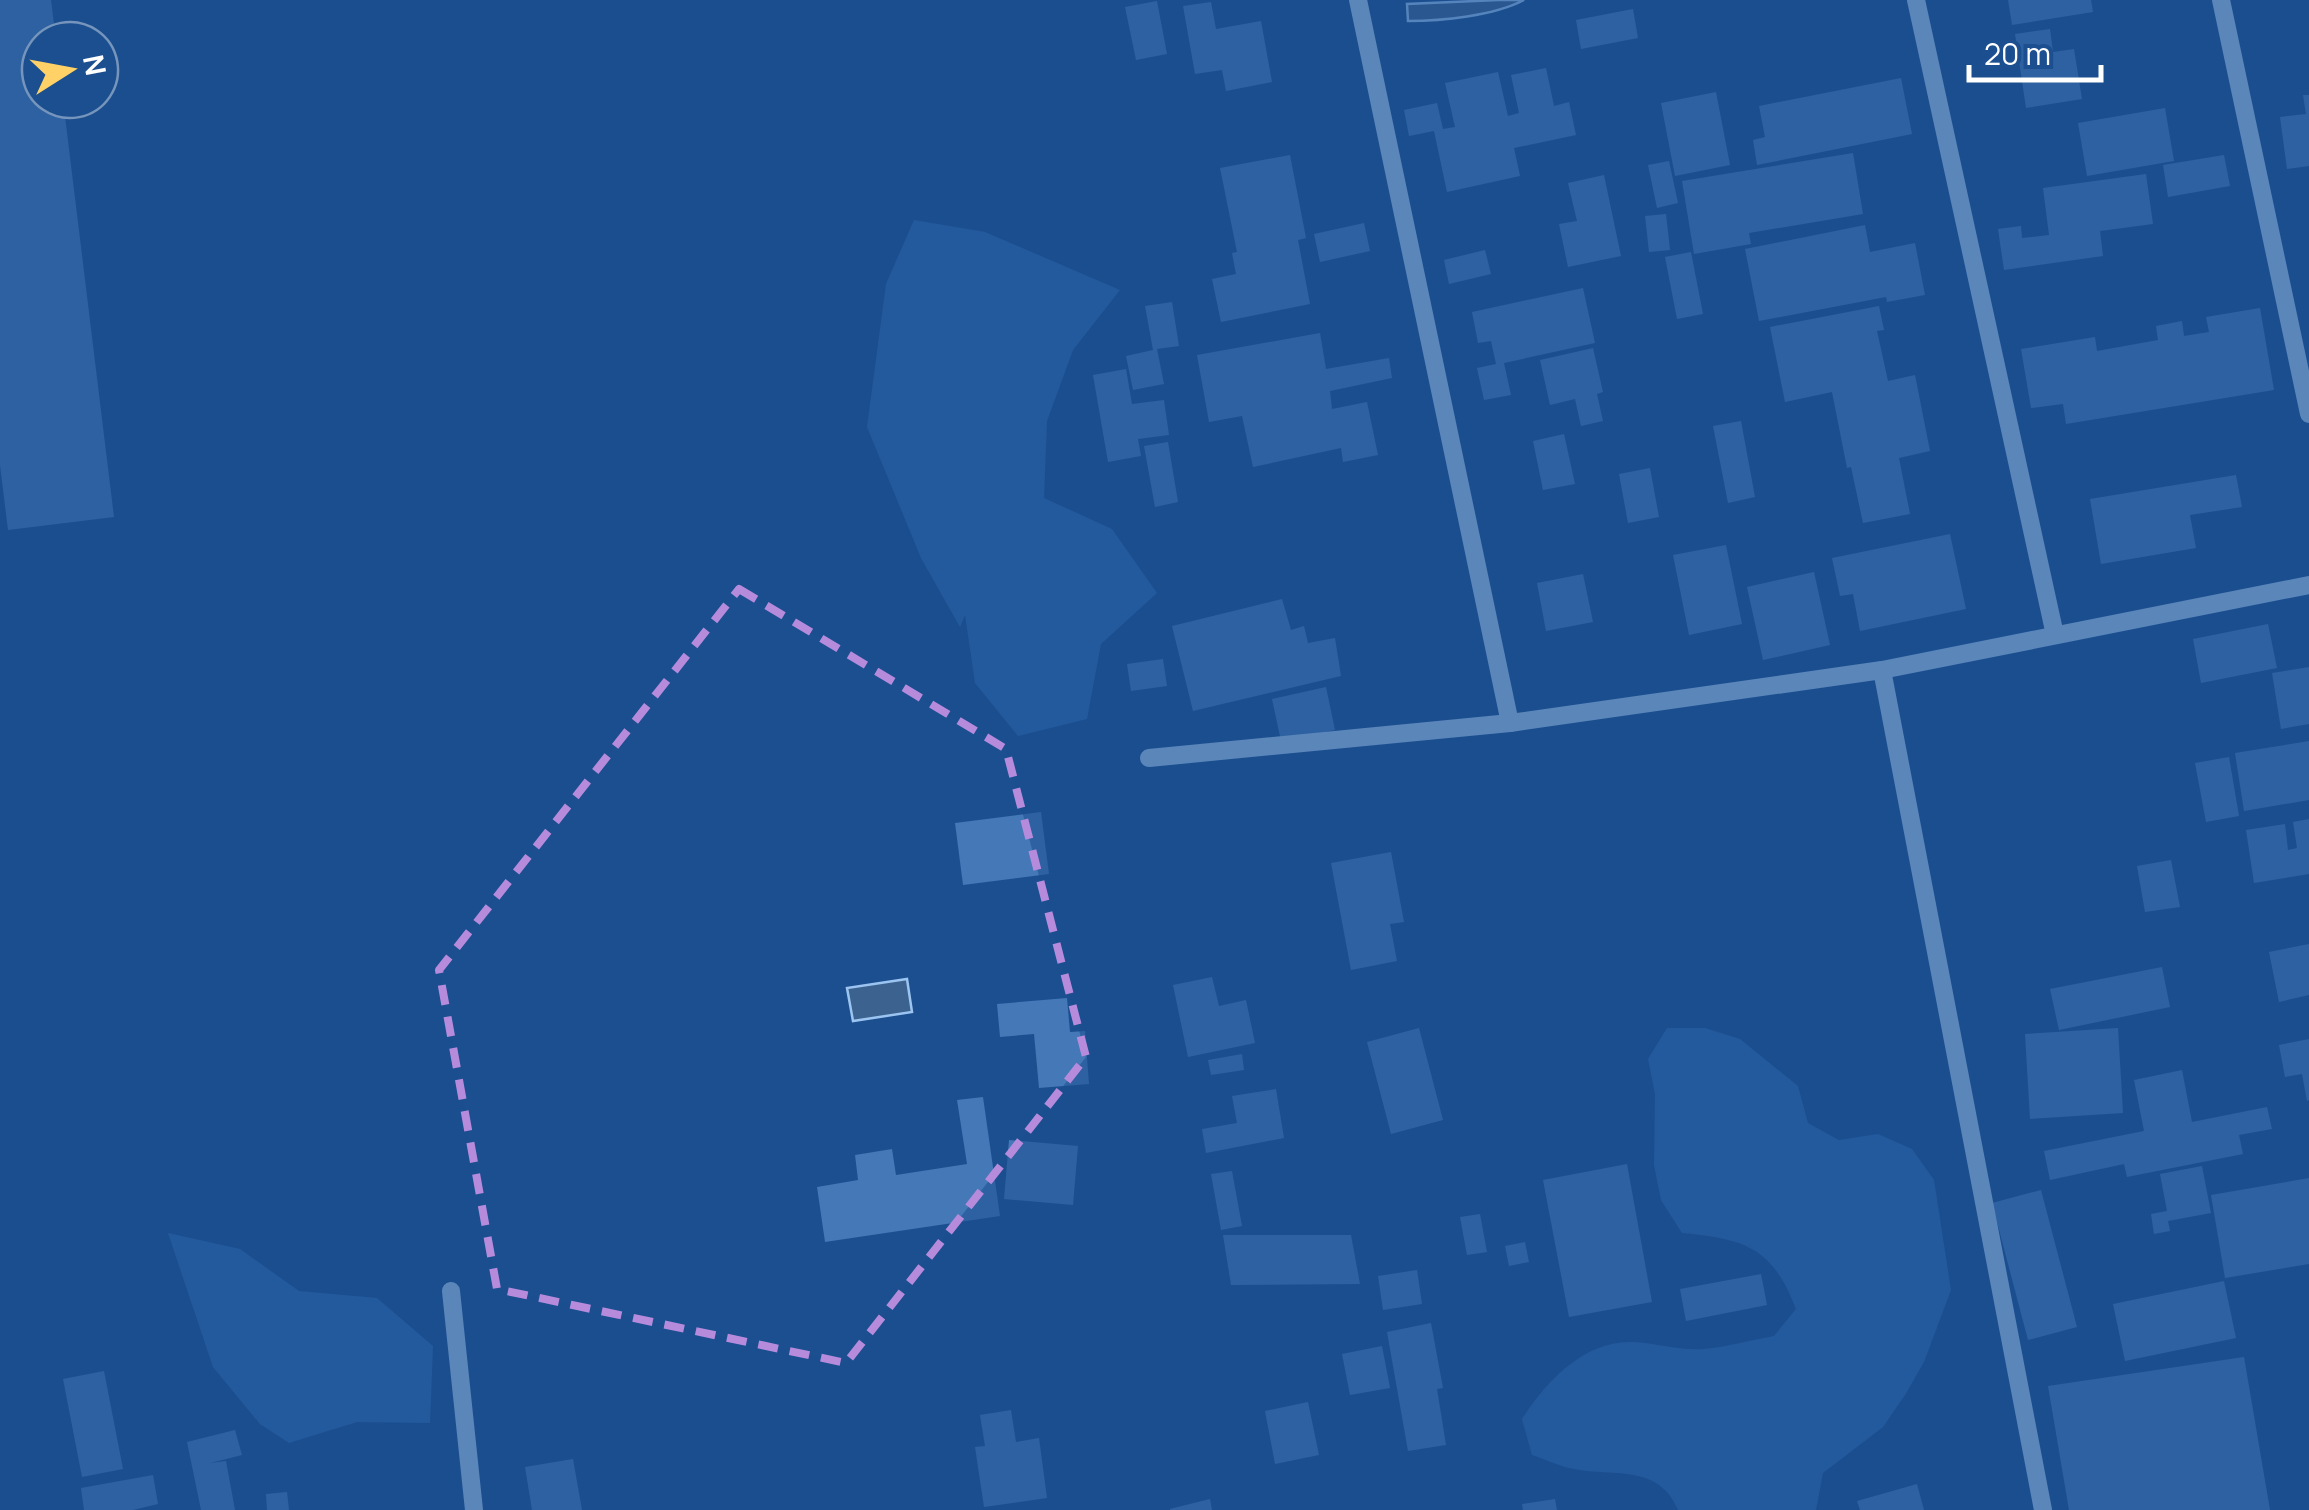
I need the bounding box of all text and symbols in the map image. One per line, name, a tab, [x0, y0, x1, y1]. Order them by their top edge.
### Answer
north arrow	[20, 20, 120, 120]
scale bar	[1969, 20, 2102, 82]
text: 20 m	[1984, 33, 2051, 74]
text: N	[75, 52, 116, 79]

